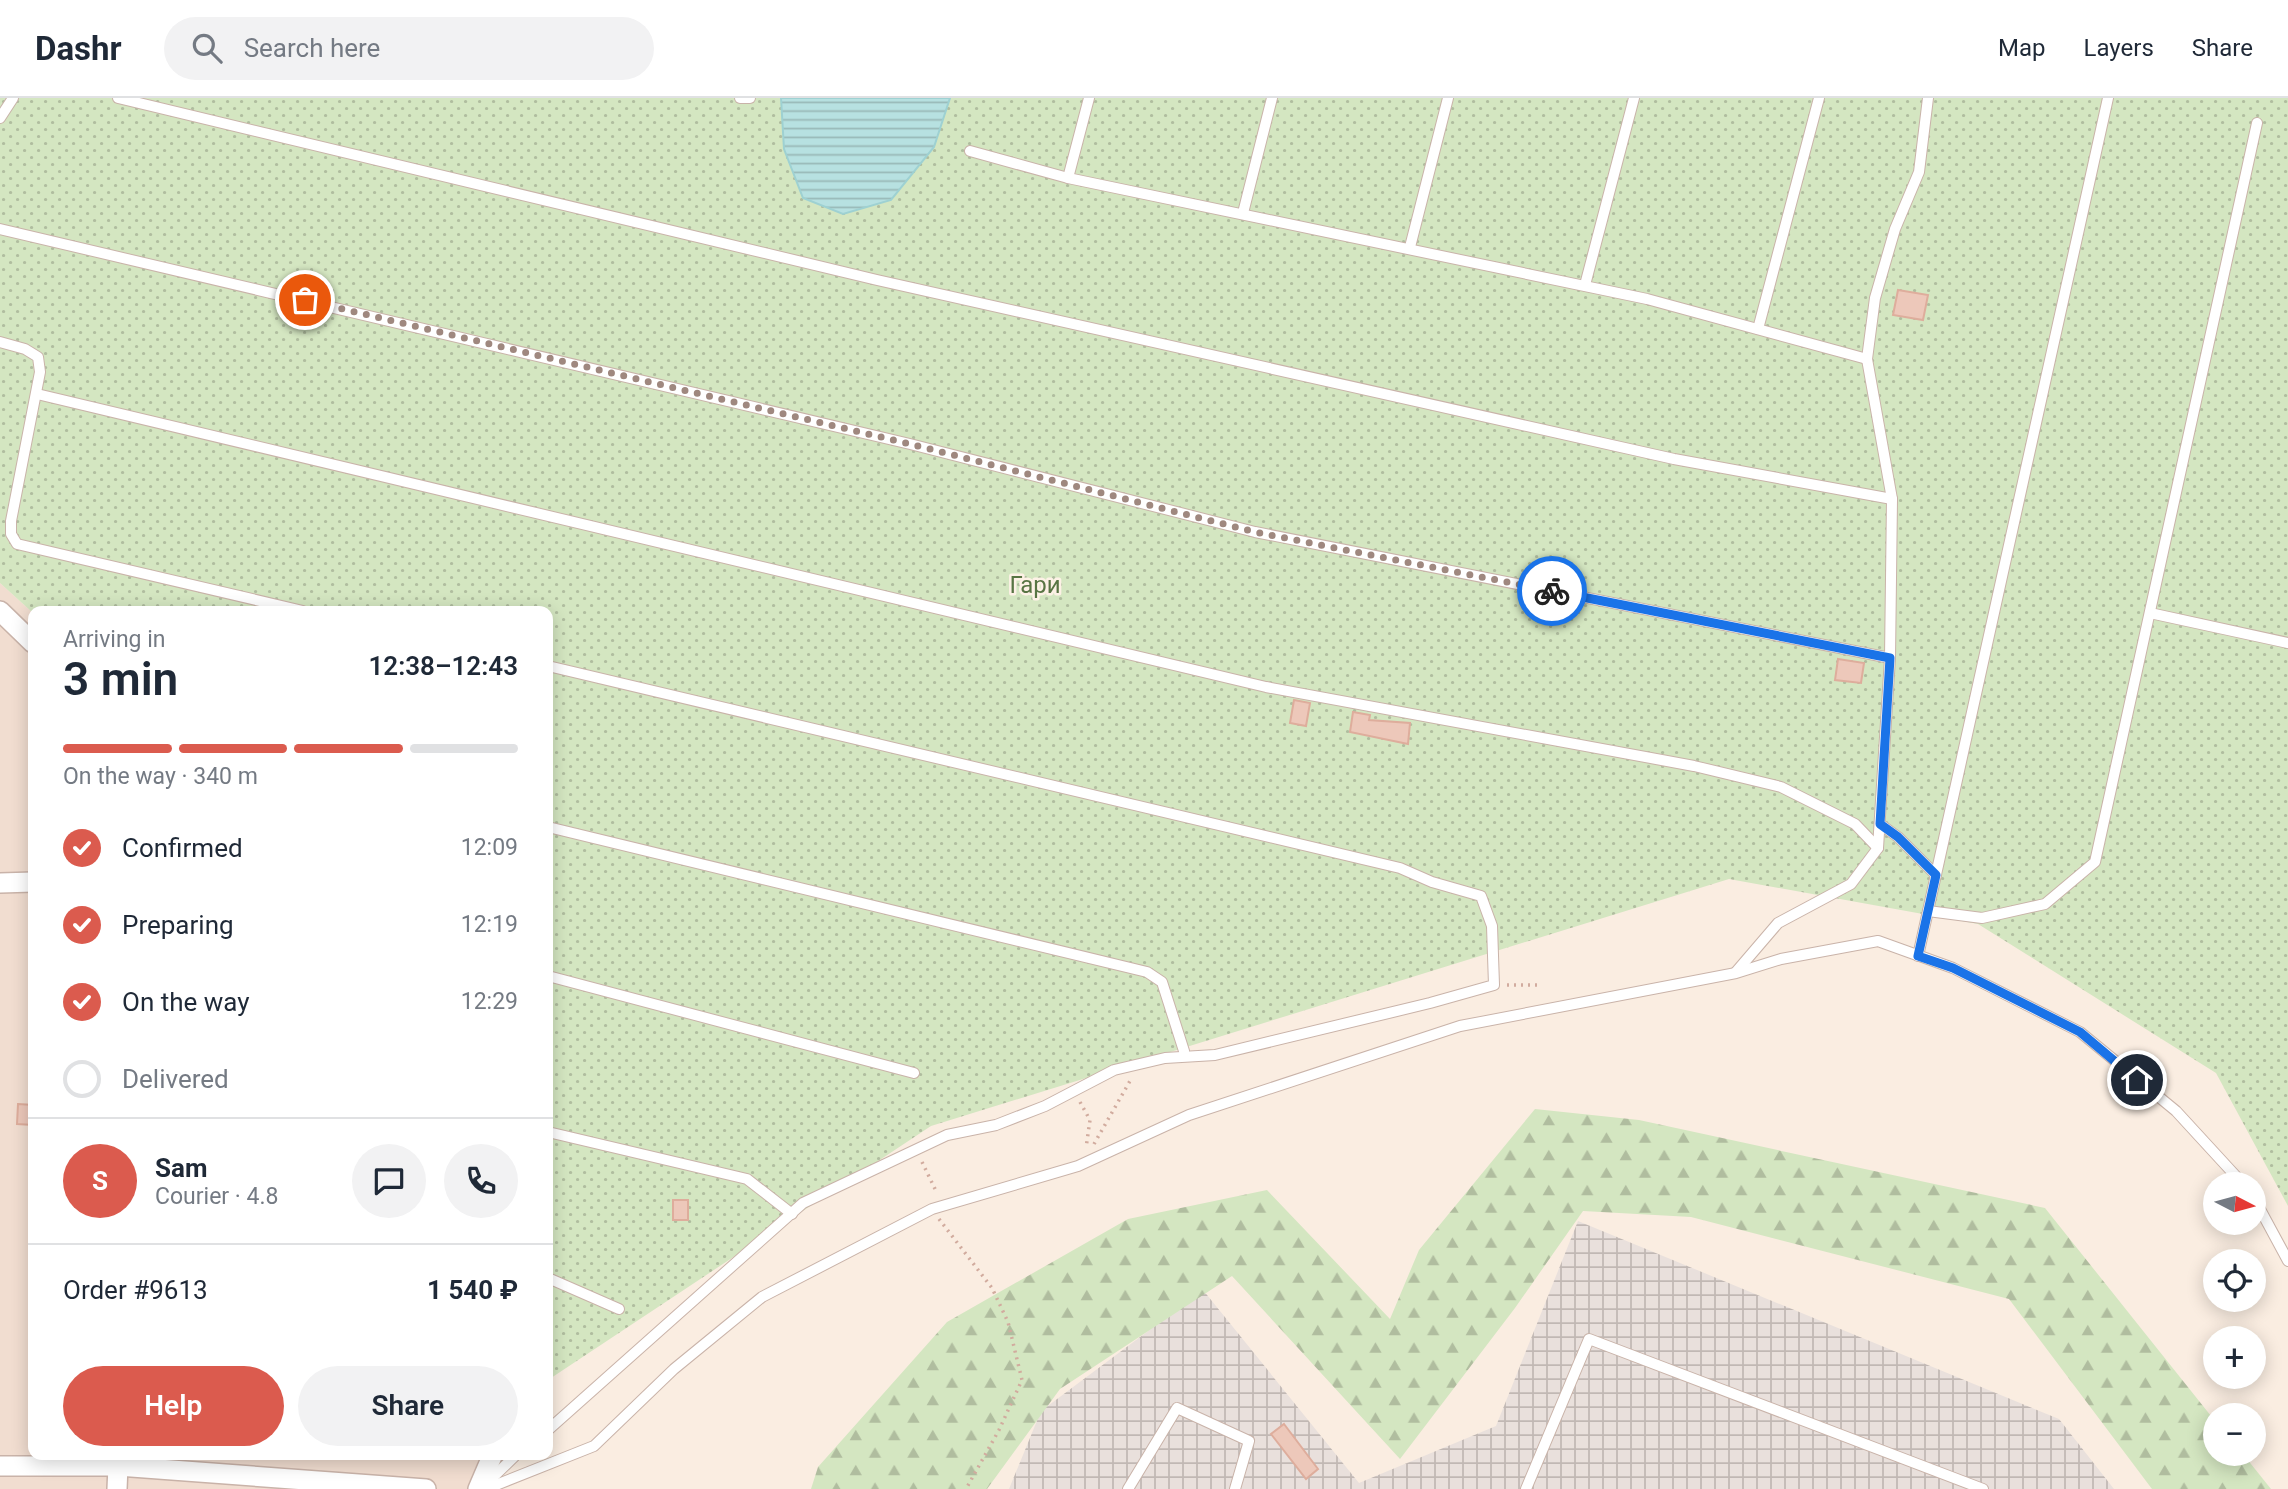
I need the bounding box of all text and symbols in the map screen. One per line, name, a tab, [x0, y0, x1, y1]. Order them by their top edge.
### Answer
search box	[164, 17, 654, 80]
text: Dashr	[35, 29, 122, 68]
icon: search	[188, 29, 226, 67]
text: Search here	[244, 33, 380, 63]
text: Map	[1998, 34, 2046, 62]
text: Layers	[2084, 34, 2154, 62]
text: Share	[2192, 34, 2253, 62]
pin	[275, 270, 335, 330]
icon: bag	[286, 281, 324, 319]
courier	[1517, 556, 1587, 626]
park label: Гари	[1009, 571, 1061, 599]
icon: bike	[1533, 572, 1571, 610]
text: Arriving in	[63, 626, 166, 653]
text: 12:38–12:43	[368, 651, 518, 681]
text: 3 min	[63, 652, 178, 706]
text: On the way · 340 m	[63, 763, 258, 790]
icon: check	[63, 829, 101, 867]
text: Confirmed	[122, 833, 243, 863]
text: 12:09	[461, 834, 518, 861]
icon: check	[63, 906, 101, 944]
text: Preparing	[122, 910, 234, 940]
text: 12:19	[461, 911, 518, 938]
icon: check	[63, 983, 101, 1021]
text: On the way	[122, 987, 250, 1017]
text: 12:29	[461, 988, 518, 1015]
pin	[2107, 1050, 2167, 1110]
icon: home	[2118, 1061, 2156, 1099]
text: Delivered	[122, 1064, 229, 1094]
button: chat	[352, 1144, 426, 1218]
button: phone	[444, 1144, 518, 1218]
text: Sam	[155, 1153, 207, 1183]
text: S	[92, 1166, 108, 1196]
north arrow	[2203, 1172, 2266, 1236]
map controls	[2203, 1172, 2266, 1466]
text: Courier · 4.8	[155, 1183, 278, 1210]
button: locate	[2203, 1249, 2266, 1312]
text: Order #9613	[63, 1275, 208, 1305]
text: 1 540 ₽	[427, 1275, 518, 1305]
button: +	[2203, 1326, 2266, 1389]
button: Help	[63, 1366, 284, 1446]
button: Share	[298, 1366, 518, 1446]
button: −	[2203, 1403, 2266, 1466]

